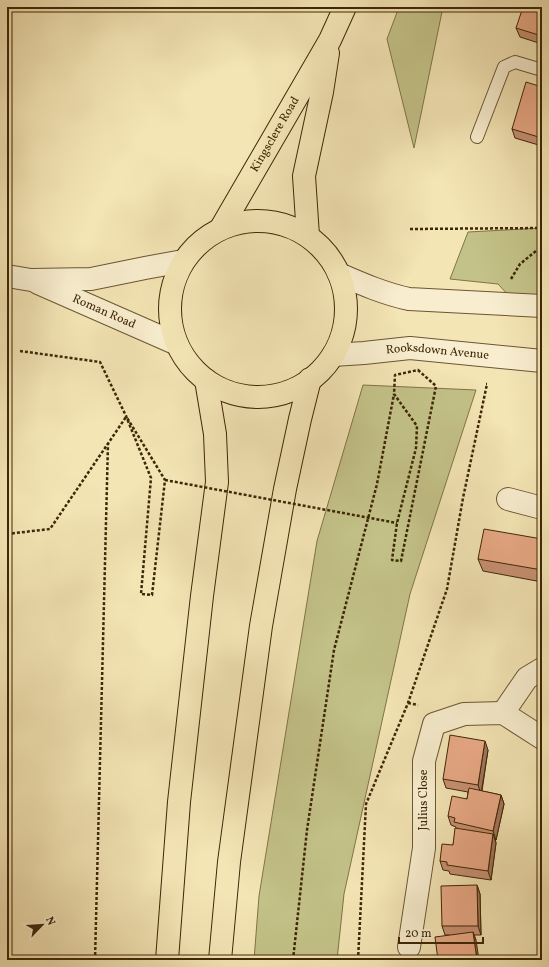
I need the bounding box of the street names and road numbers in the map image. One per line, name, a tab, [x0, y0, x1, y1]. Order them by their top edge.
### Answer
street label: Kingsclere Road	[247, 94, 303, 175]
street label: Roman Road	[70, 291, 138, 333]
street label: Rooksdown Avenue	[385, 340, 490, 364]
street label: Julius Close	[416, 769, 432, 830]

